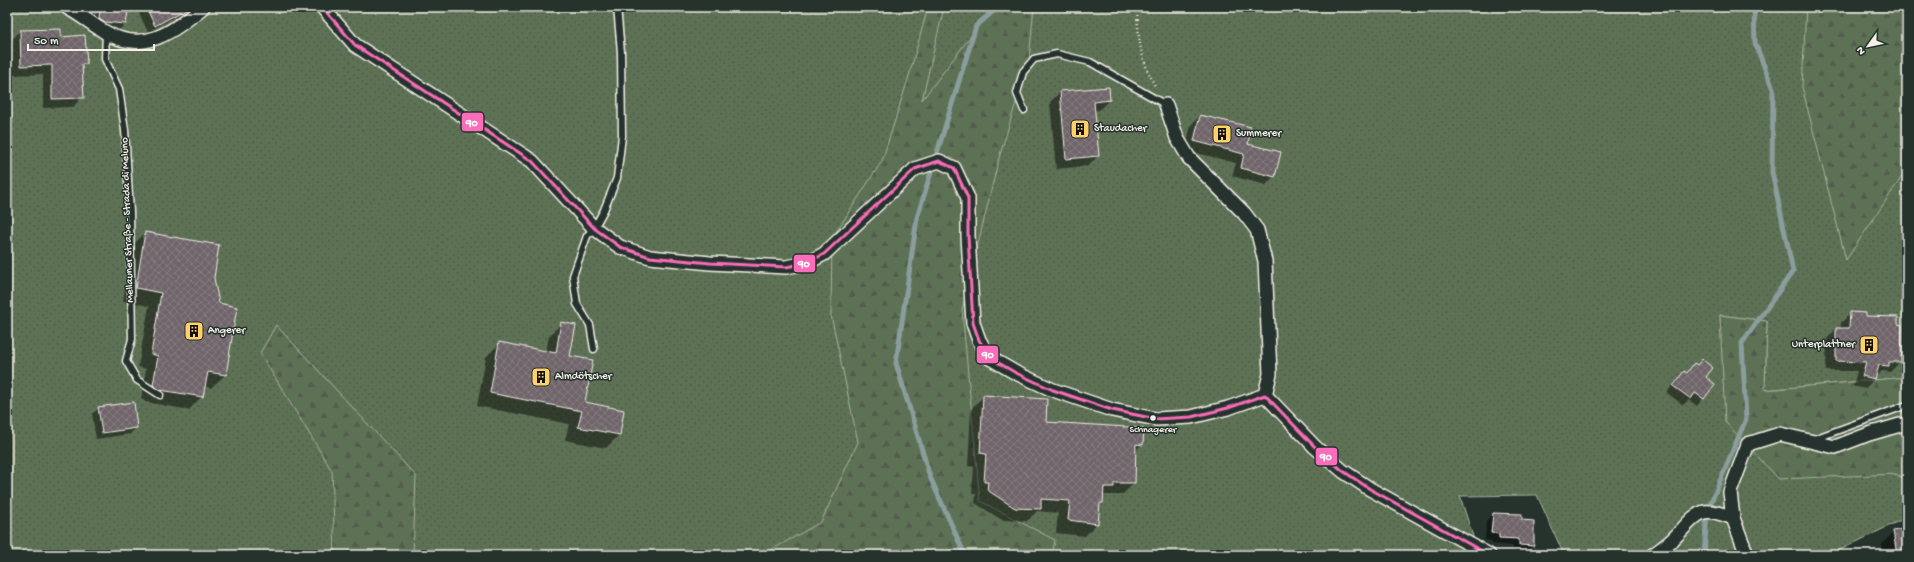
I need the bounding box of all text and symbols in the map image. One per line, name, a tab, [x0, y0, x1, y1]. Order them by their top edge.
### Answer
scale bar	[28, 26, 154, 52]
north arrow	[1848, 26, 1888, 66]
text: 50 m	[34, 35, 59, 49]
text: N	[1854, 44, 1868, 57]
line badge: 90	[461, 112, 484, 132]
text: 90	[465, 118, 479, 130]
building icon: Staudacher	[1069, 118, 1091, 140]
place label: Staudacher	[1094, 123, 1148, 135]
building icon: Summerer	[1211, 123, 1233, 145]
place label: Summerer	[1236, 128, 1282, 140]
street label: Mellauner Straße - Strada di Meluno	[119, 137, 137, 303]
line badge: 90	[793, 254, 816, 273]
text: 90	[797, 259, 811, 271]
building icon: Angerer	[183, 320, 205, 342]
place label: Angerer	[208, 325, 246, 337]
building icon: Unterplattner	[1858, 334, 1880, 356]
place label: Unterplattner	[1792, 339, 1856, 351]
line badge: 90	[976, 345, 999, 364]
text: 90	[981, 350, 995, 362]
building icon: Almdötscher	[530, 366, 552, 388]
place label: Almdötscher	[555, 371, 613, 383]
marker: Schnagerer	[1148, 413, 1158, 423]
place label: Schnagerer	[1130, 424, 1178, 436]
line badge: 90	[1315, 447, 1338, 466]
text: 90	[1319, 452, 1333, 464]

